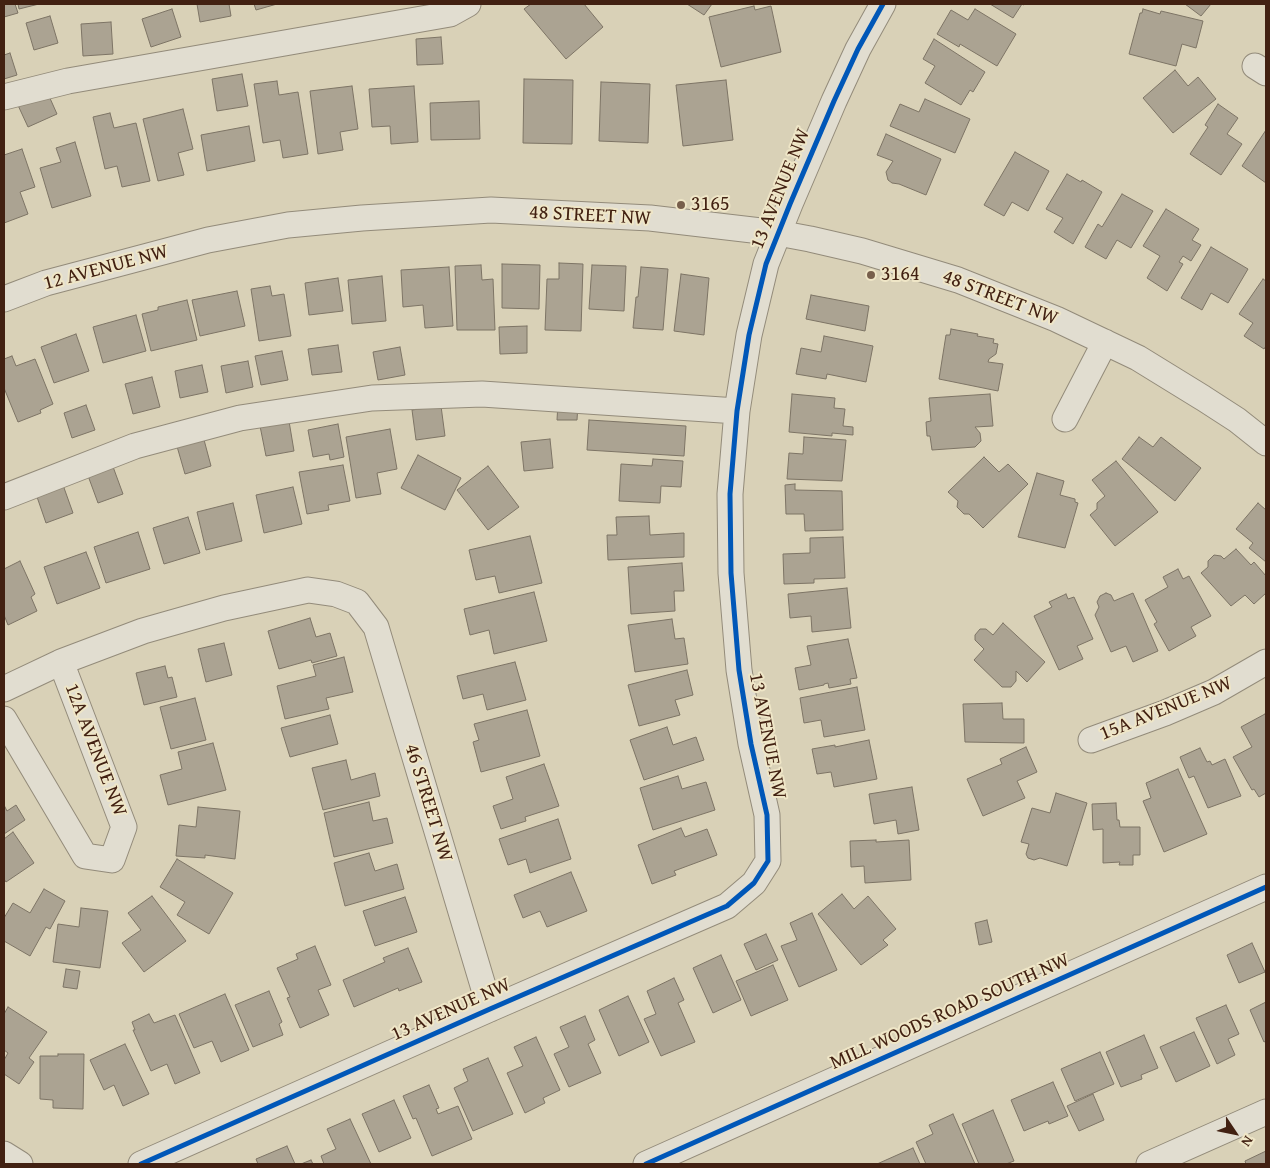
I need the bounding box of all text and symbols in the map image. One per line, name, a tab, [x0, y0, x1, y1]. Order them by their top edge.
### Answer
street label: 13 AVENUE NW	[746, 125, 816, 253]
place label: 3165	[691, 193, 730, 217]
marker: 3165	[675, 199, 687, 211]
street label: 48 STREET NW	[528, 201, 652, 231]
street label: 12 AVENUE NW	[41, 240, 171, 296]
place label: 3164	[881, 263, 920, 287]
street label: 48 STREET NW	[939, 265, 1061, 331]
marker: 3164	[865, 269, 877, 281]
street label: 13 AVENUE NW	[743, 671, 791, 801]
street label: 15A AVENUE NW	[1096, 672, 1236, 746]
street label: 12A AVENUE NW	[59, 680, 131, 820]
street label: 46 STREET NW	[399, 741, 457, 865]
street label: MILL WOODS ROAD SOUTH NW	[827, 948, 1073, 1076]
street label: 13 AVENUE NW	[388, 973, 514, 1047]
north arrow	[1210, 1108, 1260, 1158]
text: N	[1237, 1132, 1258, 1151]

